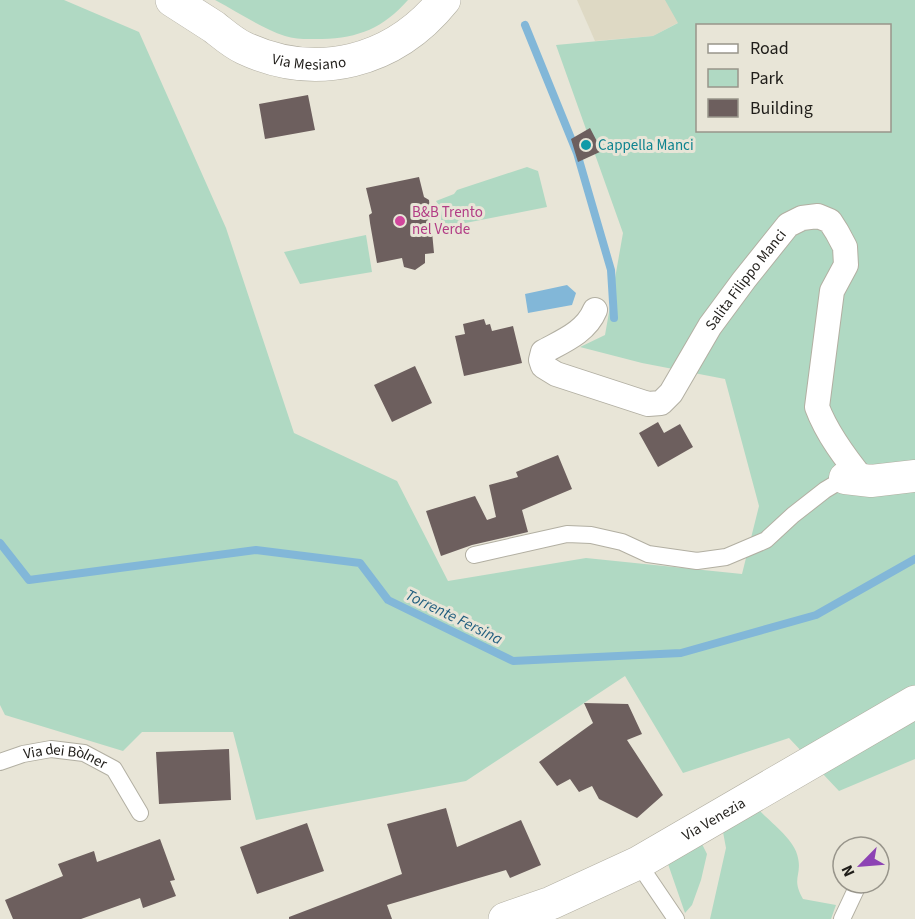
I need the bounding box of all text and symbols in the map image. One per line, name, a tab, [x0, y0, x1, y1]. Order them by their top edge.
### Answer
legend	[696, 24, 891, 132]
text: Road	[750, 36, 789, 61]
street label: Via Mesiano	[270, 48, 348, 75]
text: Park	[750, 66, 784, 91]
text: Building	[750, 96, 813, 121]
place label: Cappella Manci	[598, 135, 694, 156]
marker: Cappella Manci	[579, 138, 593, 152]
place label: B&B Trento nel Verde	[412, 202, 483, 240]
marker: B&B Trento nel Verde	[393, 214, 407, 228]
street label: Salita Filippo Manci	[700, 225, 791, 334]
water label: Torrente Fersina	[402, 584, 507, 650]
street label: Via dei Bòlner	[22, 738, 112, 774]
street label: Via Venezia	[678, 792, 749, 846]
north arrow	[831, 835, 891, 895]
text: N	[836, 861, 861, 880]

